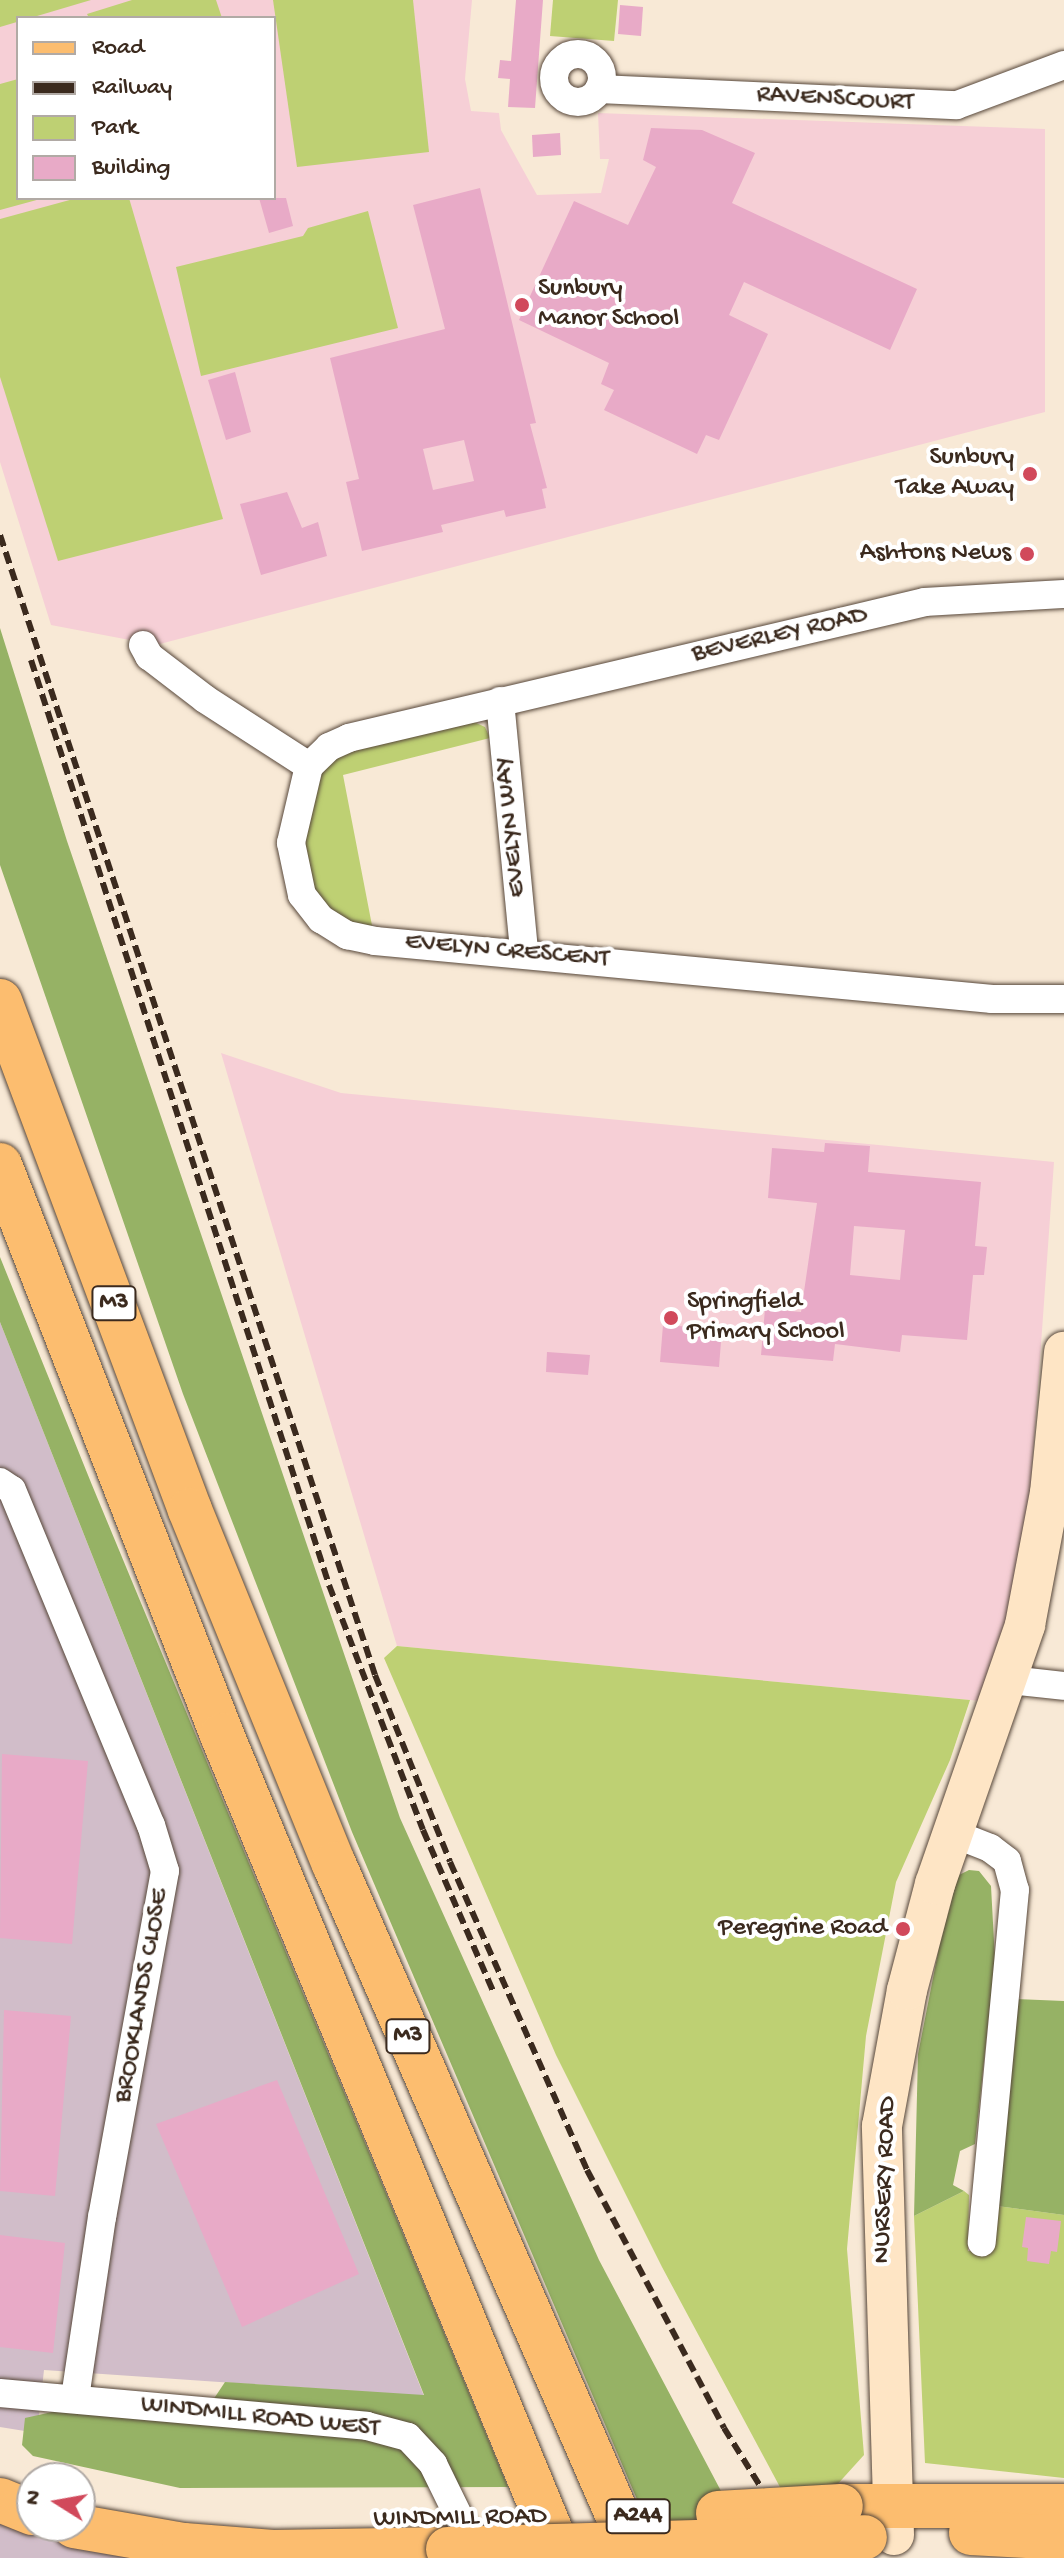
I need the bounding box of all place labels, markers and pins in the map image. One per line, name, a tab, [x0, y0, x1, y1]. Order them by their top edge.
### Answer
place label: Sunbury Manor School	[538, 274, 679, 336]
marker: Sunbury Manor School	[513, 296, 531, 314]
place label: Sunbury Take Away	[896, 443, 1014, 504]
marker: Sunbury Take Away	[1021, 465, 1039, 483]
place label: Ashtons News	[860, 538, 1011, 570]
marker: Ashtons News	[1018, 545, 1036, 563]
place label: Springfield Primary School	[687, 1287, 845, 1348]
marker: Springfield Primary School	[662, 1309, 680, 1327]
place label: Peregrine Road	[718, 1913, 887, 1945]
marker: Peregrine Road	[894, 1920, 912, 1938]

